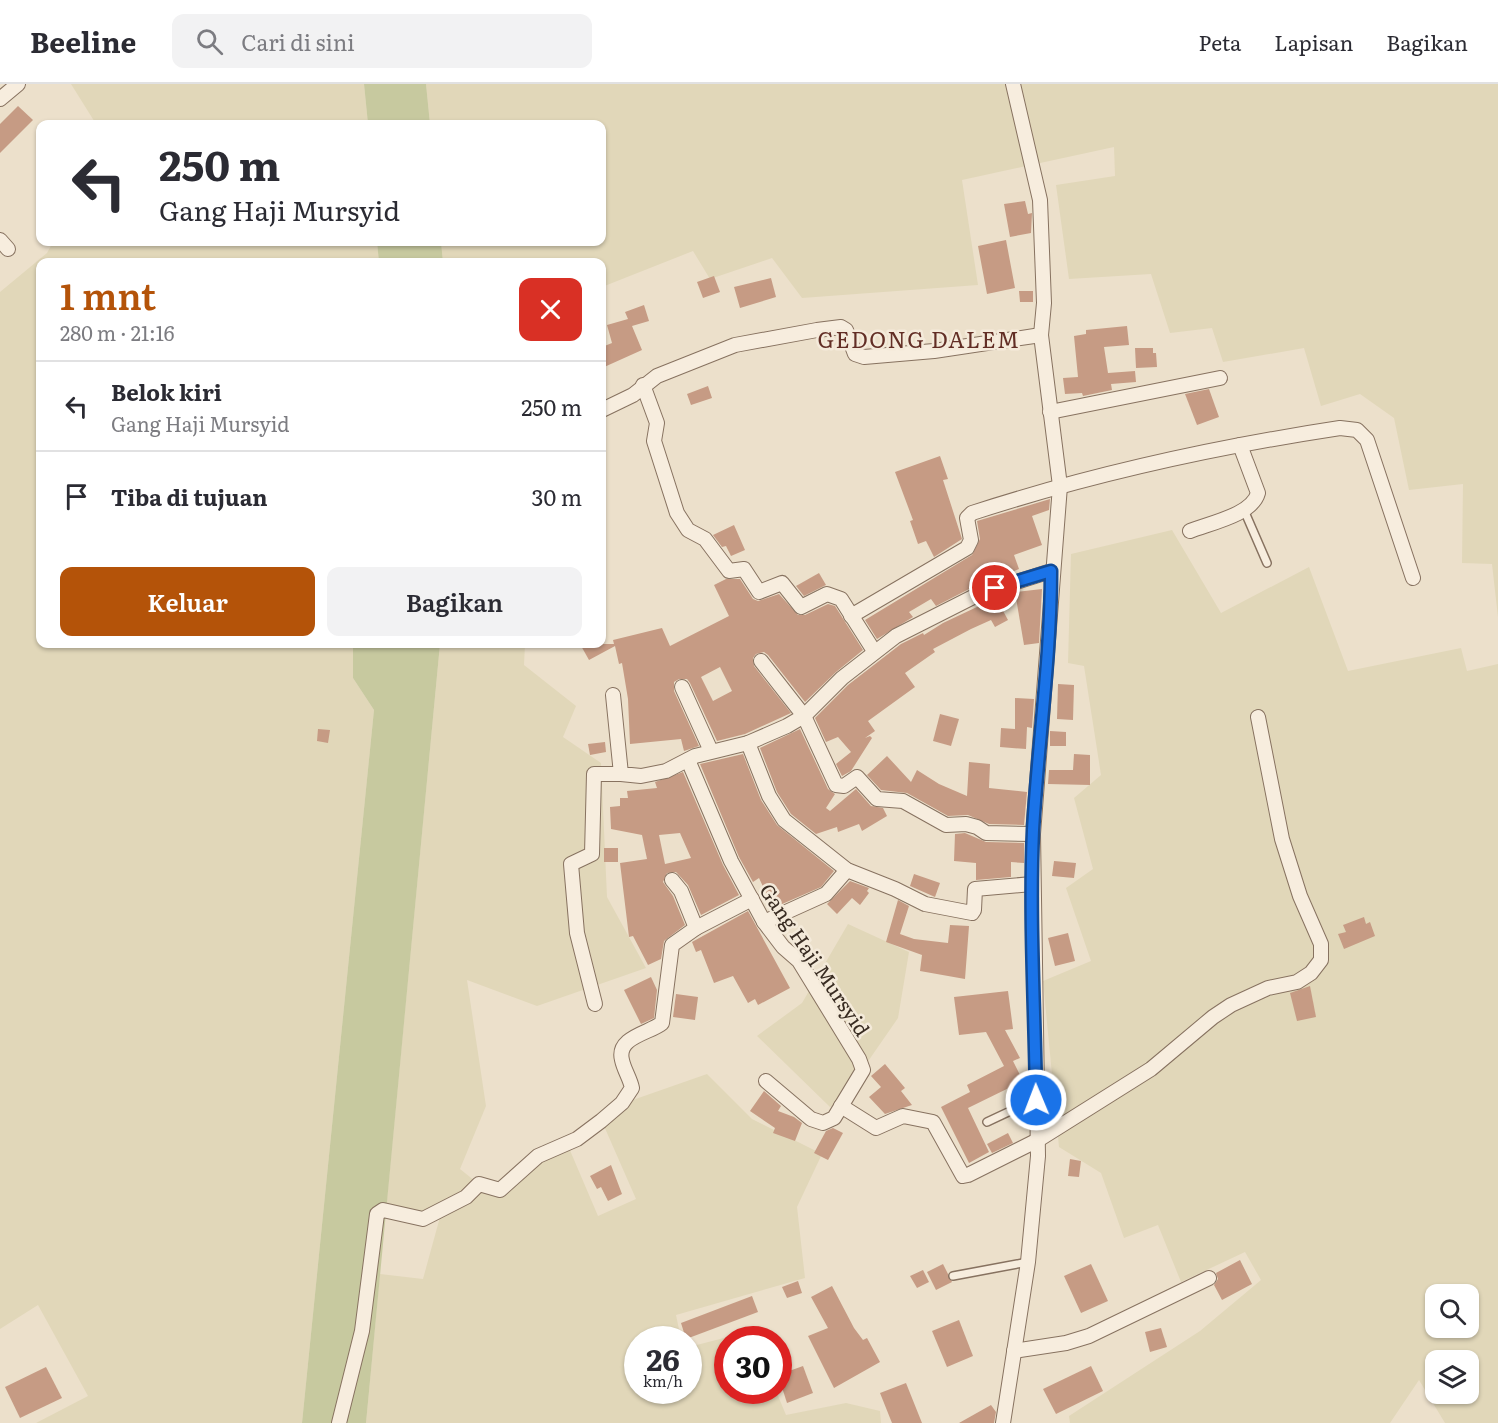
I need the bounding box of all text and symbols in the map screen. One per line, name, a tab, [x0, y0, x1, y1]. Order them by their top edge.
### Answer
search box	[172, 14, 592, 68]
text: Beeline	[30, 20, 136, 62]
icon: search	[193, 25, 226, 58]
text: Cari di sini	[241, 25, 355, 58]
text: Peta	[1199, 26, 1241, 57]
text: Lapisan	[1274, 26, 1353, 57]
text: Bagikan	[1386, 26, 1468, 57]
text: 250 m	[159, 132, 280, 194]
icon: left	[60, 144, 138, 222]
text: Gang Haji Mursyid	[159, 189, 400, 229]
text: 1 mnt	[60, 268, 156, 321]
button: close	[519, 278, 582, 341]
text: 280 m · 21:16	[60, 317, 175, 347]
district label: GEDONG DALEM	[817, 322, 1021, 355]
text: Belok kiri	[111, 375, 222, 408]
icon: left	[60, 390, 93, 423]
text: 250 m	[521, 390, 582, 423]
text: Gang Haji Mursyid	[111, 408, 290, 438]
icon: arrive	[60, 480, 93, 513]
text: Tiba di tujuan	[111, 480, 267, 513]
text: 30 m	[532, 480, 582, 513]
pin	[969, 562, 1020, 613]
button: Keluar	[60, 567, 315, 636]
button: Bagikan	[327, 567, 582, 636]
icon: arrive	[978, 571, 1011, 604]
street label: Gang Haji Mursyid	[754, 877, 878, 1041]
position arrow	[1004, 1068, 1068, 1132]
map controls	[1425, 1284, 1479, 1404]
button: search	[1425, 1284, 1479, 1338]
speed limit sign: 30	[714, 1326, 792, 1404]
text: 26	[646, 1336, 680, 1380]
button: layers	[1425, 1350, 1479, 1404]
text: km/h	[643, 1369, 683, 1392]

